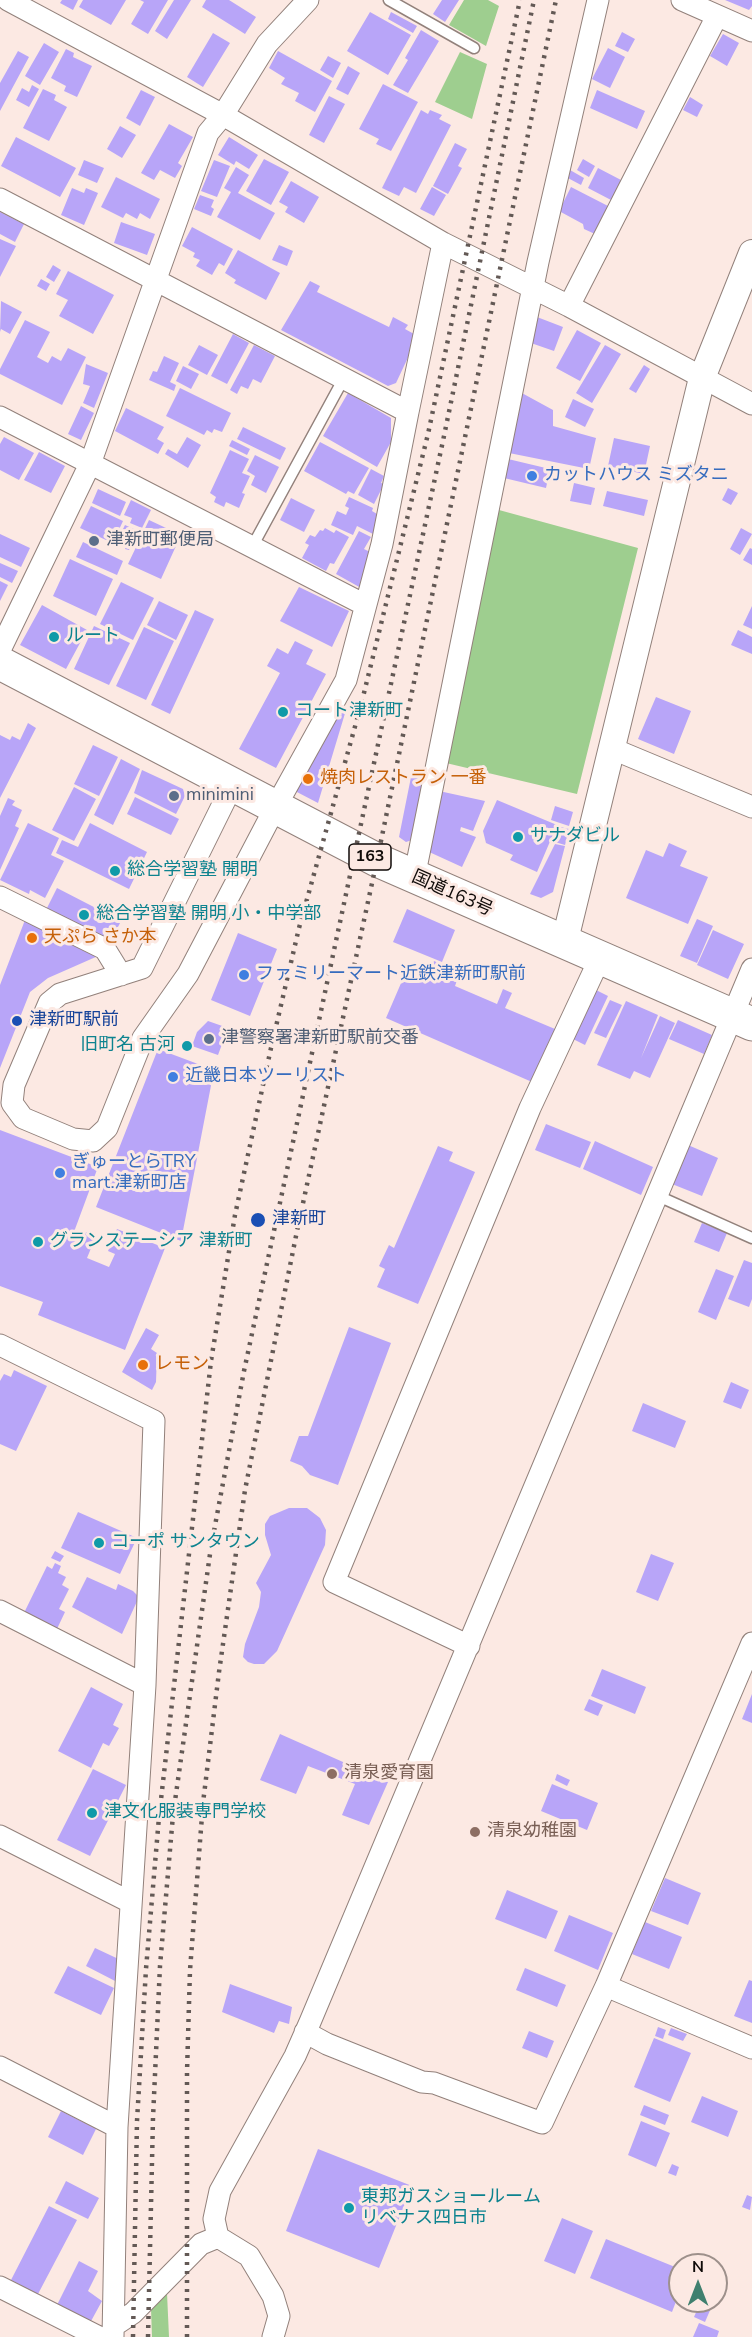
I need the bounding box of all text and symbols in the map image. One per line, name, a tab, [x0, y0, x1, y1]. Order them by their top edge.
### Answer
place label: カットハウス ミズタニ	[544, 465, 729, 487]
marker: カットハウス ミズタニ	[525, 469, 539, 483]
place label: 津新町郵便局	[106, 530, 214, 552]
marker: 津新町郵便局	[87, 534, 101, 548]
place label: ルート	[66, 626, 120, 648]
marker: ルート	[47, 630, 61, 644]
place label: コート津新町	[295, 701, 403, 723]
marker: コート津新町	[276, 705, 290, 719]
place label: 焼肉レストラン 一番	[320, 768, 487, 790]
marker: 焼肉レストラン 一番	[301, 772, 315, 786]
place label: minimini	[186, 785, 254, 807]
marker: minimini	[167, 789, 181, 803]
place label: サナダビル	[530, 826, 620, 848]
marker: サナダビル	[511, 830, 525, 844]
road number: 163	[349, 844, 391, 870]
place label: 総合学習塾 開明	[127, 860, 258, 882]
marker: 総合学習塾 開明	[108, 864, 122, 878]
street label: 国道163号	[408, 867, 496, 921]
place label: 総合学習塾 開明 小・中学部	[96, 904, 321, 926]
marker: 総合学習塾 開明 小・中学部	[77, 908, 91, 922]
place label: 天ぷら さか本	[44, 927, 157, 949]
marker: 天ぷら さか本	[25, 931, 39, 945]
place label: ファミリーマート近鉄津新町駅前	[256, 964, 526, 986]
marker: ファミリーマート近鉄津新町駅前	[237, 968, 251, 982]
place label: 津新町駅前	[29, 1010, 119, 1032]
marker: 津新町駅前	[10, 1014, 24, 1028]
place label: 津警察署津新町駅前交番	[221, 1028, 419, 1050]
marker: 津警察署津新町駅前交番	[202, 1032, 216, 1046]
place label: 旧町名 古河	[80, 1035, 175, 1057]
marker: 旧町名 古河	[180, 1039, 194, 1053]
place label: 近畿日本ツーリスト	[185, 1066, 347, 1088]
marker: 近畿日本ツーリスト	[166, 1070, 180, 1084]
place label: ぎゅーとらTRY mart.津新町店	[72, 1152, 195, 1194]
marker: ぎゅーとらTRY mart.津新町店	[53, 1166, 67, 1180]
place label: 津新町	[272, 1209, 326, 1231]
marker: 津新町	[249, 1211, 267, 1229]
place label: グランステーシア 津新町	[50, 1231, 253, 1253]
marker: グランステーシア 津新町	[31, 1235, 45, 1249]
place label: レモン	[155, 1354, 209, 1376]
marker: レモン	[136, 1358, 150, 1372]
place label: コーポ サンタウン	[111, 1532, 260, 1554]
marker: コーポ サンタウン	[92, 1536, 106, 1550]
place label: 清泉愛育園	[344, 1763, 434, 1785]
marker: 清泉愛育園	[325, 1767, 339, 1781]
place label: 津文化服装専門学校	[104, 1802, 266, 1824]
marker: 津文化服装専門学校	[85, 1806, 99, 1820]
place label: 清泉幼稚園	[487, 1821, 577, 1843]
marker: 清泉幼稚園	[468, 1825, 482, 1839]
place label: 東邦ガスショールーム リベナス四日市	[361, 2187, 541, 2230]
marker: 東邦ガスショールーム リベナス四日市	[342, 2201, 356, 2215]
north arrow	[668, 2253, 728, 2313]
text: N	[692, 2256, 704, 2278]

